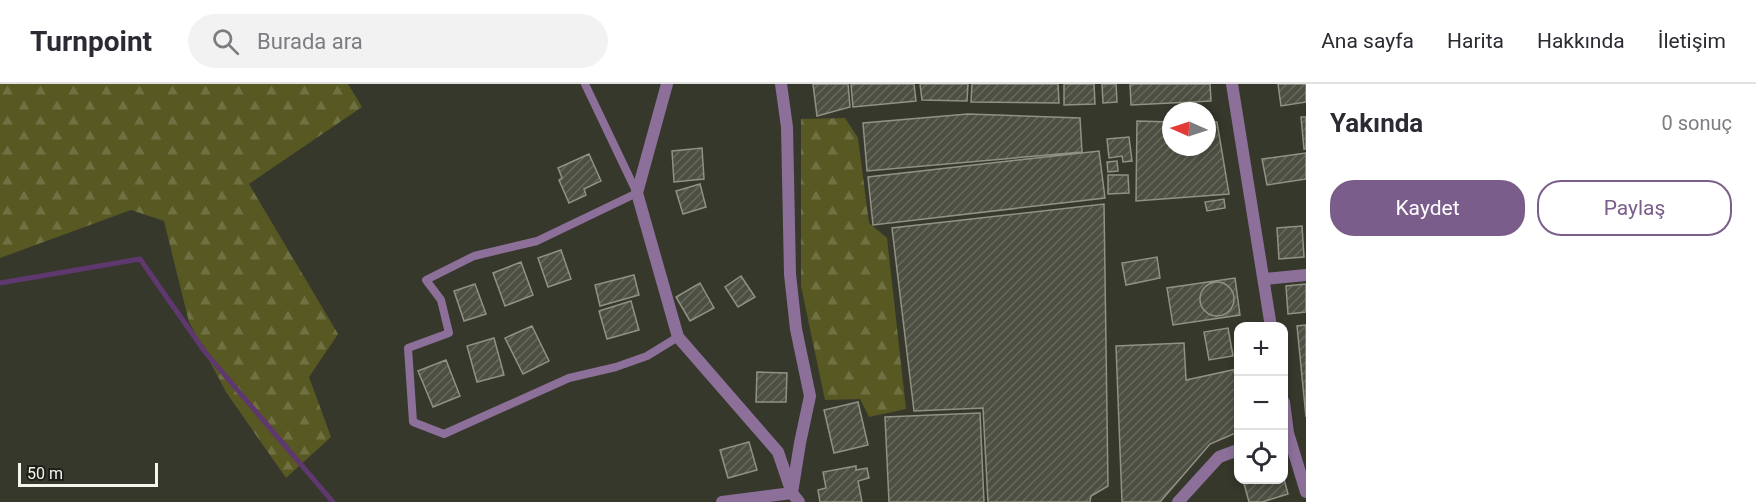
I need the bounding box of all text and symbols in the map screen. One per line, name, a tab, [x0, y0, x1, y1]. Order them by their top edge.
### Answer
search box	[188, 14, 608, 68]
text: Turnpoint	[30, 25, 152, 58]
icon: search	[209, 25, 242, 58]
text: Burada ara	[257, 29, 363, 54]
text: Ana sayfa	[1321, 29, 1414, 53]
text: Harita	[1447, 29, 1504, 53]
text: Hakkında	[1537, 29, 1625, 53]
text: İletişim	[1658, 29, 1726, 53]
north arrow	[1162, 102, 1216, 156]
text: Yakında	[1330, 108, 1423, 138]
text: 0 sonuç	[1662, 111, 1732, 135]
button: Kaydet	[1330, 180, 1525, 236]
button: Paylaş	[1537, 180, 1732, 236]
map controls	[1234, 322, 1288, 484]
button: +	[1234, 322, 1288, 376]
button: −	[1234, 376, 1288, 430]
button: locate	[1234, 430, 1288, 484]
scale bar	[18, 460, 158, 488]
text: 50 m	[27, 464, 63, 483]

